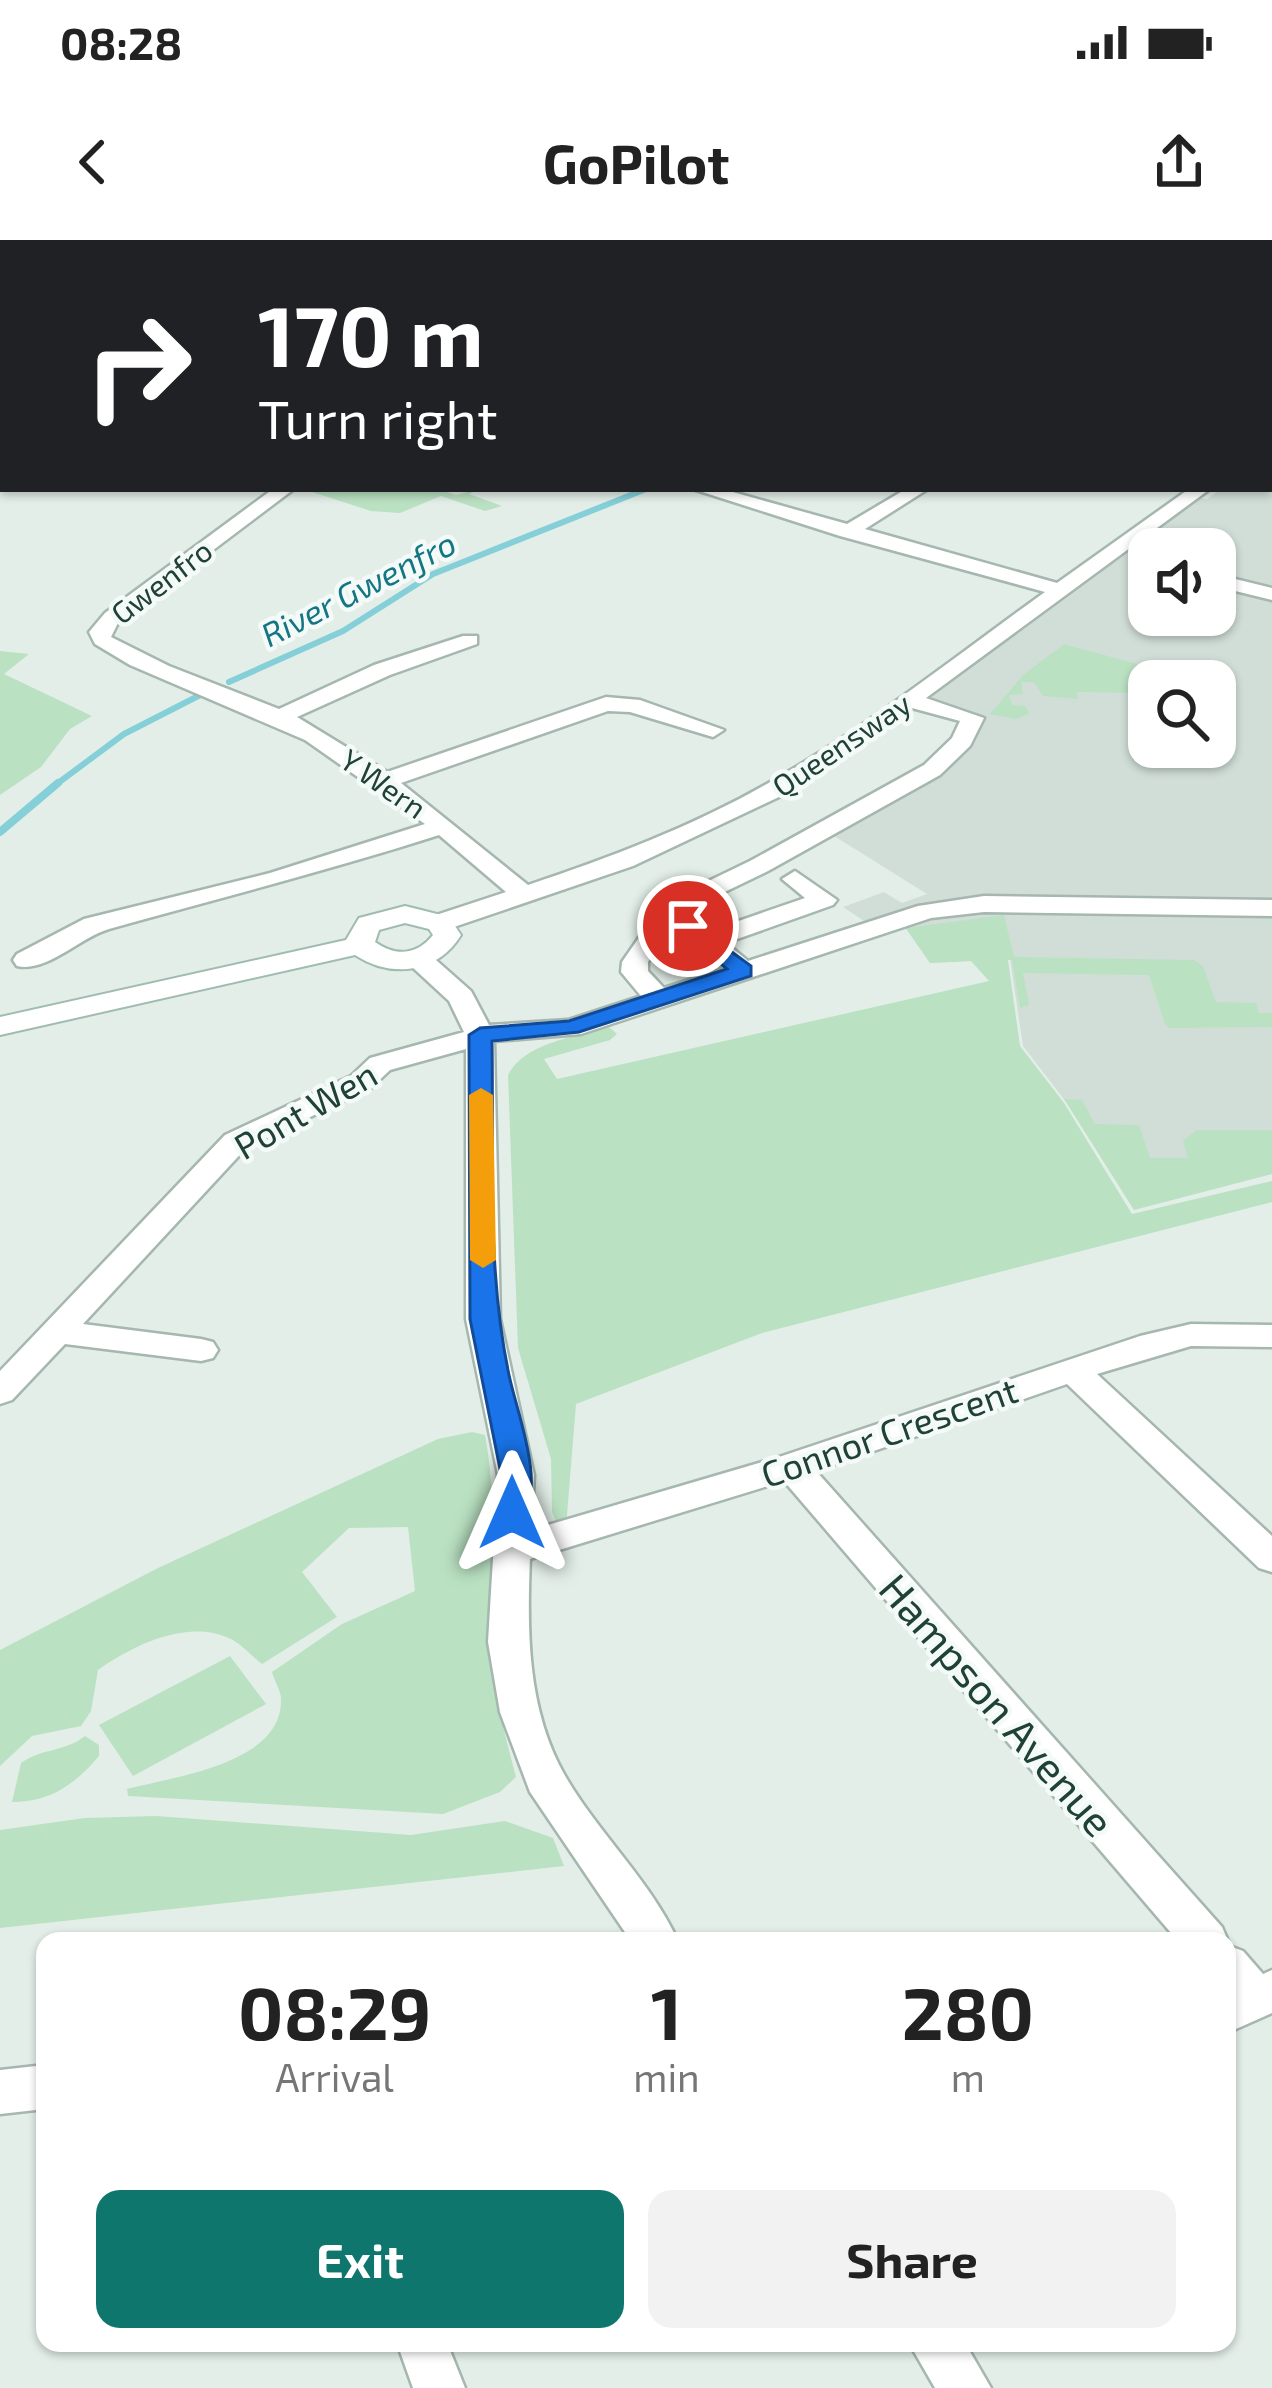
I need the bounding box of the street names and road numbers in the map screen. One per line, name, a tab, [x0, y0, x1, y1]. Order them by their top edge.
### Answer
street label: Gwenfro	[103, 531, 219, 631]
street label: Queensway	[765, 685, 917, 803]
street label: Y Wern	[334, 741, 434, 825]
street label: Pont Wen	[226, 1051, 384, 1167]
street label: Connor Crescent	[755, 1367, 1023, 1495]
street label: Hampson Avenue	[871, 1563, 1125, 1845]

